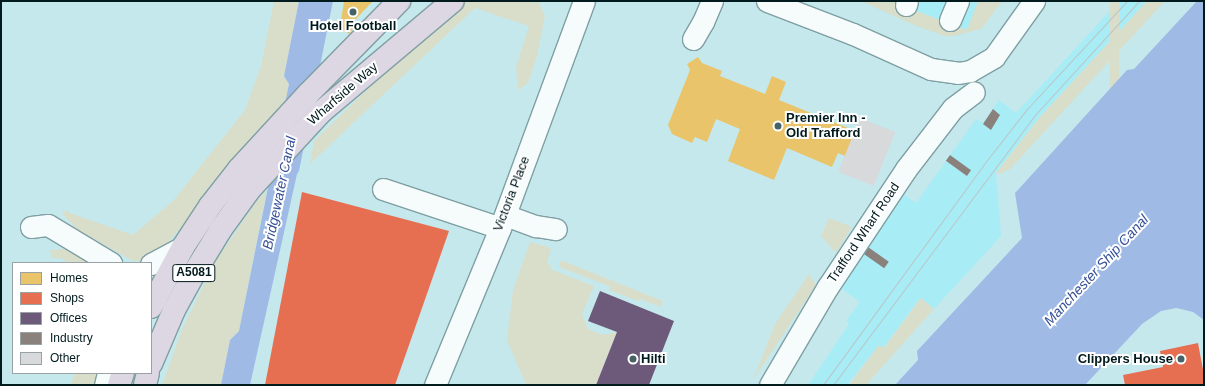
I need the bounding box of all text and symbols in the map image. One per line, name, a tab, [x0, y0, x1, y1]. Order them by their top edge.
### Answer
marker: Hotel Football	[348, 7, 358, 17]
place label: Hotel Football	[310, 18, 396, 34]
street label: Wharfside Way	[305, 59, 381, 129]
place label: Premier Inn - Old Trafford	[786, 111, 865, 142]
marker: Premier Inn - Old Trafford	[773, 121, 783, 131]
water label: Bridgewater Canal	[259, 135, 299, 251]
street label: Victoria Place	[491, 154, 533, 234]
street label: Trafford Wharf Road	[825, 180, 903, 286]
water label: Manchester Ship Canal	[1040, 211, 1152, 329]
legend	[12, 262, 152, 374]
road number: A5081	[172, 263, 216, 283]
text: Homes	[50, 271, 88, 285]
text: Shops	[50, 291, 84, 305]
text: Offices	[50, 311, 87, 325]
text: Industry	[50, 331, 93, 345]
text: Other	[50, 351, 80, 365]
place label: Hilti	[641, 351, 666, 367]
place label: Clippers House	[1078, 351, 1173, 367]
marker: Hilti	[628, 354, 638, 364]
marker: Clippers House	[1176, 354, 1186, 364]

